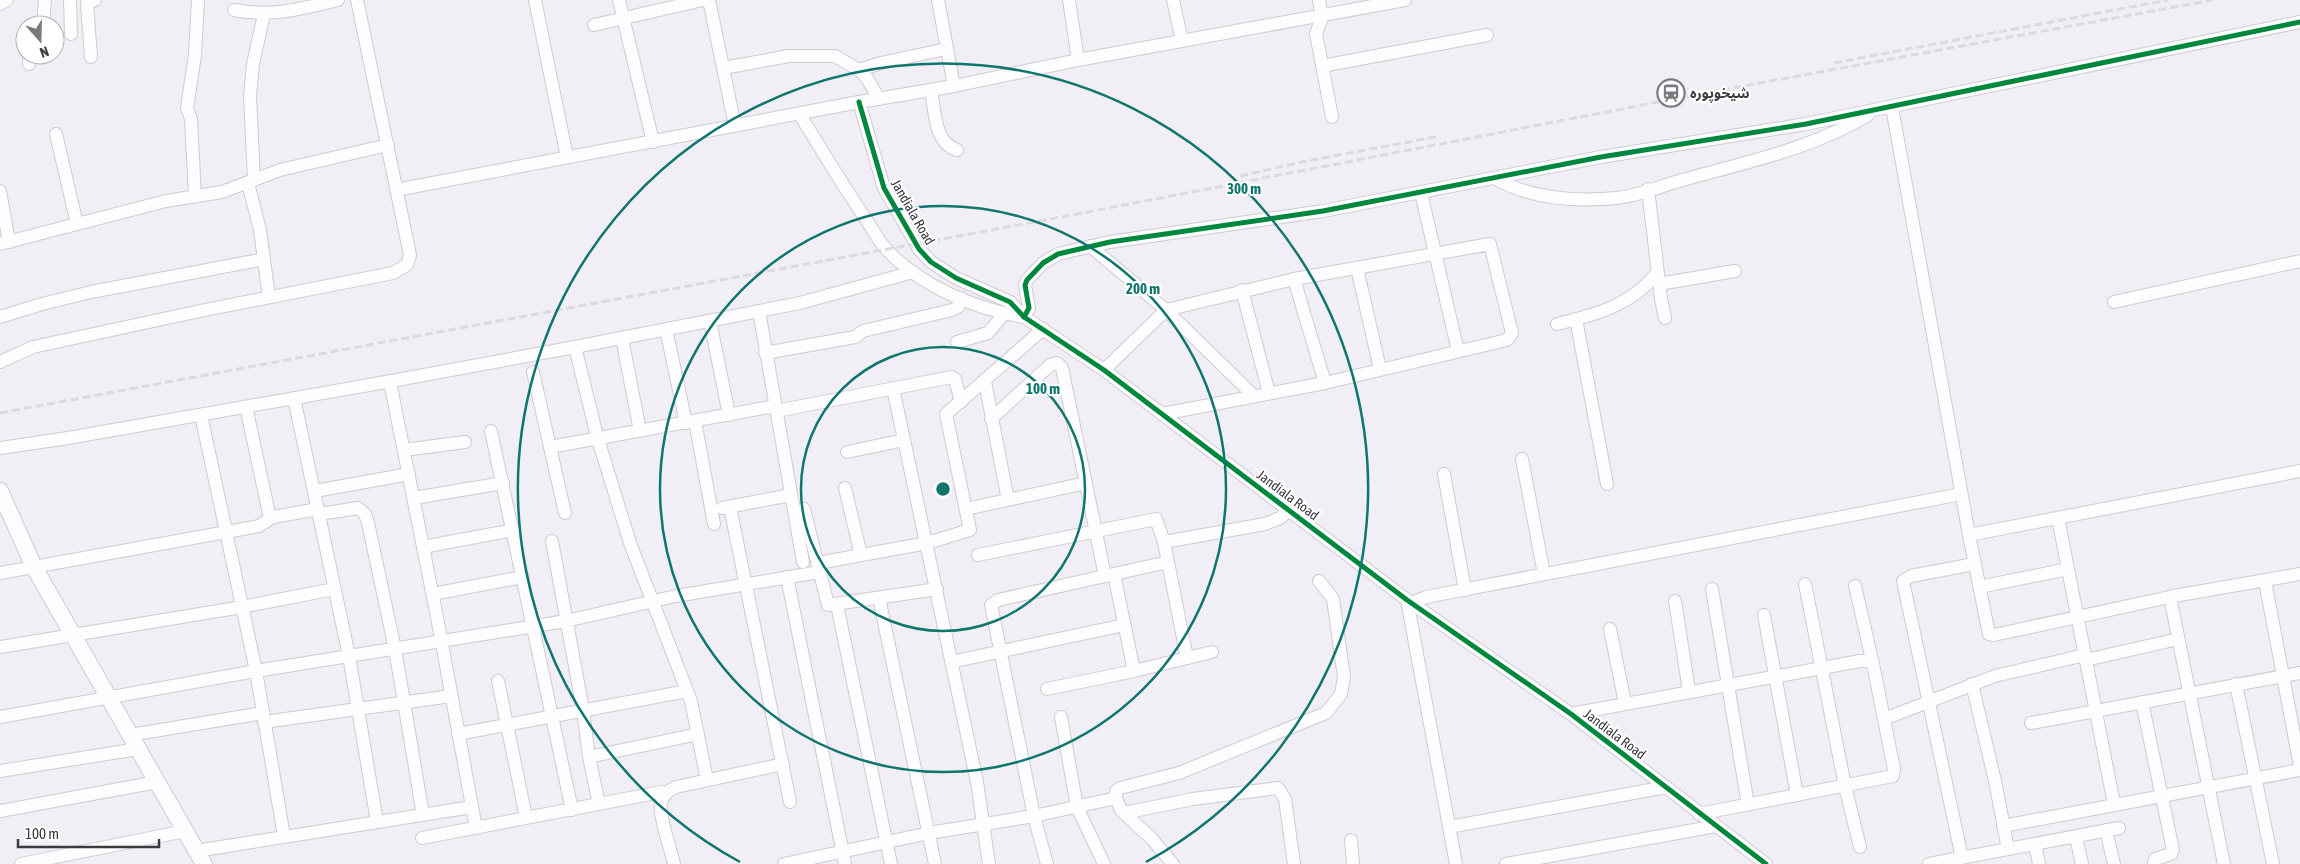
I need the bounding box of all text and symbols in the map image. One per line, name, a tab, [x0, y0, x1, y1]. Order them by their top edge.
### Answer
north arrow	[15, 15, 65, 65]
text: N	[38, 43, 51, 61]
station icon: شیخوپورہ	[1656, 78, 1686, 108]
place label: شیخوپورہ	[1690, 85, 1750, 103]
street label: Jandiala Road	[888, 176, 938, 248]
text: 300 m	[1227, 180, 1261, 197]
text: 200 m	[1126, 280, 1160, 297]
text: 100 m	[1026, 380, 1060, 397]
street label: Jandiala Road	[1254, 467, 1322, 523]
centre of rings	[934, 480, 952, 498]
street label: Jandiala Road	[1581, 706, 1649, 762]
scale bar	[18, 816, 159, 848]
text: 100 m	[25, 825, 59, 842]

